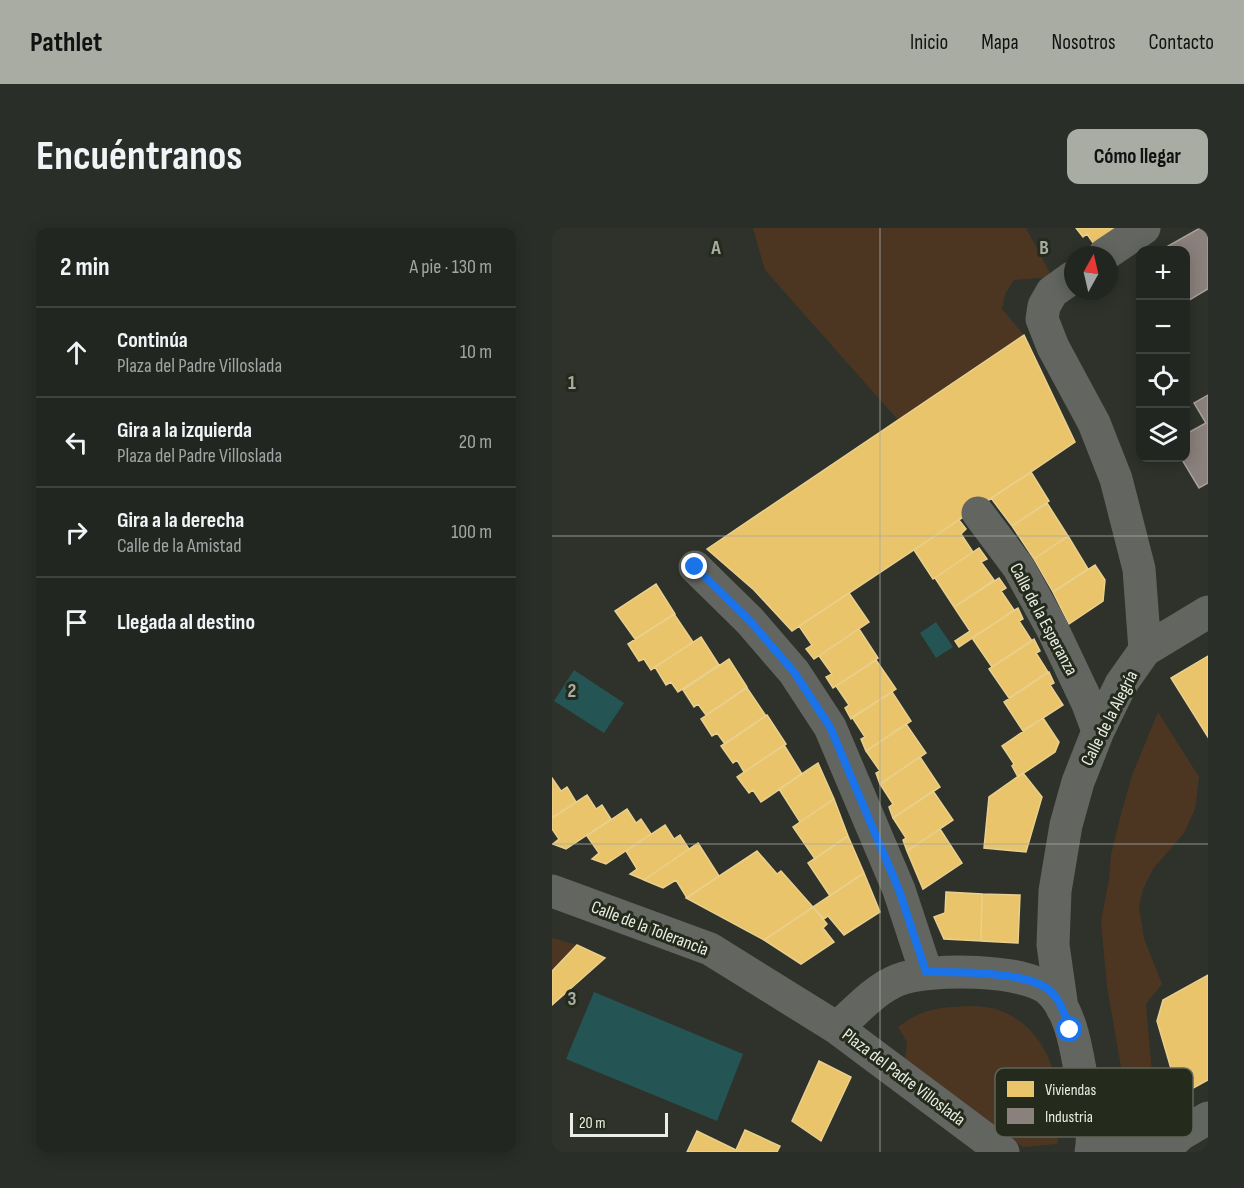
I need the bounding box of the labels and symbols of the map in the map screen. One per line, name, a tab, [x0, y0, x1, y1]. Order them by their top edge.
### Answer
text: A	[710, 236, 721, 260]
text: B	[1039, 236, 1049, 260]
north arrow	[1064, 246, 1118, 300]
text: 1	[568, 371, 576, 395]
route end	[681, 553, 707, 579]
street label: Calle de la Esperanza	[1005, 559, 1082, 679]
street label: Calle de la Alegría	[1076, 667, 1142, 769]
text: 2	[568, 679, 576, 703]
street label: Calle de la Tolerancia	[588, 896, 712, 961]
text: 3	[568, 987, 577, 1011]
route start	[1056, 1016, 1082, 1042]
street label: Plaza del Padre Villoslada	[838, 1024, 969, 1131]
legend	[995, 1068, 1193, 1137]
text: Viviendas	[1045, 1081, 1096, 1100]
text: Industria	[1045, 1108, 1093, 1127]
scale bar	[570, 1110, 668, 1138]

